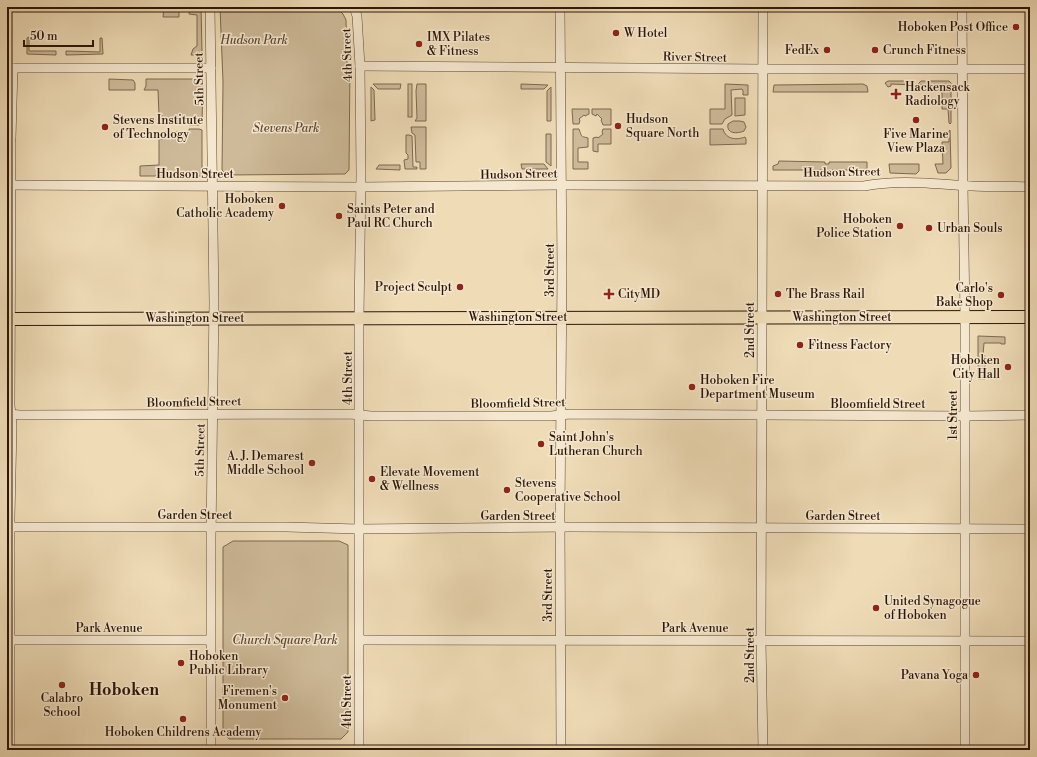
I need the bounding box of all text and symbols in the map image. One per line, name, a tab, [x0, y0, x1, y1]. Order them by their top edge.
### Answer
place label: Hoboken Post Office	[898, 20, 1008, 35]
scale bar	[24, 22, 93, 48]
marker: Hoboken Post Office	[1011, 22, 1021, 32]
place label: W Hotel	[623, 26, 668, 41]
street label: 4th Street	[339, 27, 356, 82]
marker: W Hotel	[611, 28, 621, 38]
text: 50 m	[30, 29, 58, 44]
place label: IMX Pilates & Fitness	[427, 30, 490, 59]
park label: Hudson Park	[219, 33, 288, 48]
marker: IMX Pilates & Fitness	[414, 39, 424, 49]
place label: FedEx	[785, 43, 820, 58]
place label: Crunch Fitness	[883, 43, 966, 58]
marker: FedEx	[822, 45, 832, 55]
marker: Crunch Fitness	[870, 45, 880, 55]
street label: River Street	[663, 49, 728, 66]
street label: 5th Street	[192, 52, 207, 106]
place label: Hackensack Radiology	[905, 80, 971, 109]
marker: Hackensack Radiology	[890, 88, 902, 100]
place label: Hudson Square North	[626, 112, 699, 141]
place label: Stevens Institute of Technology	[113, 113, 203, 142]
marker: Five Marine View Plaza	[911, 115, 921, 125]
park label: Stevens Park	[253, 121, 319, 136]
marker: Hudson Square North	[613, 121, 623, 131]
marker: Stevens Institute of Technology	[100, 122, 110, 132]
place label: Five Marine View Plaza	[883, 127, 949, 156]
street label: Hudson Street	[803, 164, 882, 181]
street label: Hudson Street	[480, 166, 559, 183]
street label: Hudson Street	[156, 167, 234, 182]
place label: Hoboken Catholic Academy	[176, 192, 274, 221]
marker: Hoboken Catholic Academy	[277, 201, 287, 211]
place label: Saints Peter and Paul RC Church	[347, 202, 435, 231]
marker: Saints Peter and Paul RC Church	[334, 211, 344, 221]
place label: Hoboken Police Station	[816, 212, 892, 241]
marker: Hoboken Police Station	[895, 221, 905, 231]
place label: Urban Souls	[937, 221, 1003, 236]
marker: Urban Souls	[924, 223, 934, 233]
street label: 3rd Street	[543, 242, 558, 297]
place label: Project Sculpt	[375, 280, 453, 295]
place label: Carlo's Bake Shop	[935, 281, 993, 310]
marker: Project Sculpt	[455, 282, 465, 292]
place label: CityMD	[618, 287, 660, 302]
place label: The Brass Rail	[786, 287, 865, 302]
marker: CityMD	[603, 288, 615, 300]
marker: The Brass Rail	[773, 289, 783, 299]
marker: Carlo's Bake Shop	[996, 290, 1006, 300]
street label: 2nd Street	[743, 301, 758, 358]
street label: Washington Street	[468, 310, 568, 325]
street label: Washington Street	[792, 310, 892, 325]
street label: Washington Street	[145, 311, 245, 326]
place label: Fitness Factory	[808, 338, 892, 353]
marker: Fitness Factory	[795, 340, 805, 350]
street label: 4th Street	[341, 350, 356, 405]
place label: Hoboken City Hall	[951, 353, 1000, 382]
marker: Hoboken City Hall	[1003, 362, 1013, 372]
place label: Hoboken Fire Department Museum	[700, 373, 815, 402]
marker: Hoboken Fire Department Museum	[687, 382, 697, 392]
street label: 1st Street	[946, 389, 961, 440]
street label: Bloomfield Street	[145, 394, 242, 411]
street label: Bloomfield Street	[469, 395, 566, 412]
street label: Bloomfield Street	[830, 397, 926, 412]
street label: 5th Street	[193, 423, 208, 477]
place label: Saint John's Lutheran Church	[549, 430, 643, 459]
marker: Saint John's Lutheran Church	[536, 439, 546, 449]
place label: A. J. Demarest Middle School	[226, 449, 305, 478]
marker: A. J. Demarest Middle School	[307, 458, 317, 468]
place label: Elevate Movement & Wellness	[380, 465, 480, 494]
marker: Elevate Movement & Wellness	[367, 474, 377, 484]
place label: Stevens Cooperative School	[515, 476, 621, 505]
marker: Stevens Cooperative School	[502, 485, 512, 495]
street label: Garden Street	[157, 508, 233, 523]
street label: Garden Street	[480, 509, 556, 524]
street label: Garden Street	[805, 509, 881, 524]
street label: 3rd Street	[541, 567, 556, 622]
place label: United Synagogue of Hoboken	[884, 594, 981, 623]
marker: United Synagogue of Hoboken	[871, 603, 881, 613]
street label: Park Avenue	[76, 621, 143, 636]
street label: Park Avenue	[662, 621, 729, 636]
street label: 2nd Street	[743, 626, 758, 683]
park label: Church Square Park	[232, 633, 338, 648]
place label: Hoboken Public Library	[189, 649, 269, 678]
marker: Hoboken Public Library	[176, 658, 186, 668]
place label: Pavana Yoga	[901, 668, 969, 683]
marker: Pavana Yoga	[971, 670, 981, 680]
street label: 4th Street	[340, 674, 355, 729]
marker: Calabro School	[57, 680, 67, 690]
district label: Hoboken	[89, 680, 159, 700]
place label: Firemen's Monument	[218, 684, 278, 713]
place label: Calabro School	[41, 691, 84, 720]
marker: Firemen's Monument	[280, 693, 290, 703]
marker: Hoboken Childrens Academy	[178, 714, 188, 724]
place label: Hoboken Childrens Academy	[105, 725, 262, 740]

